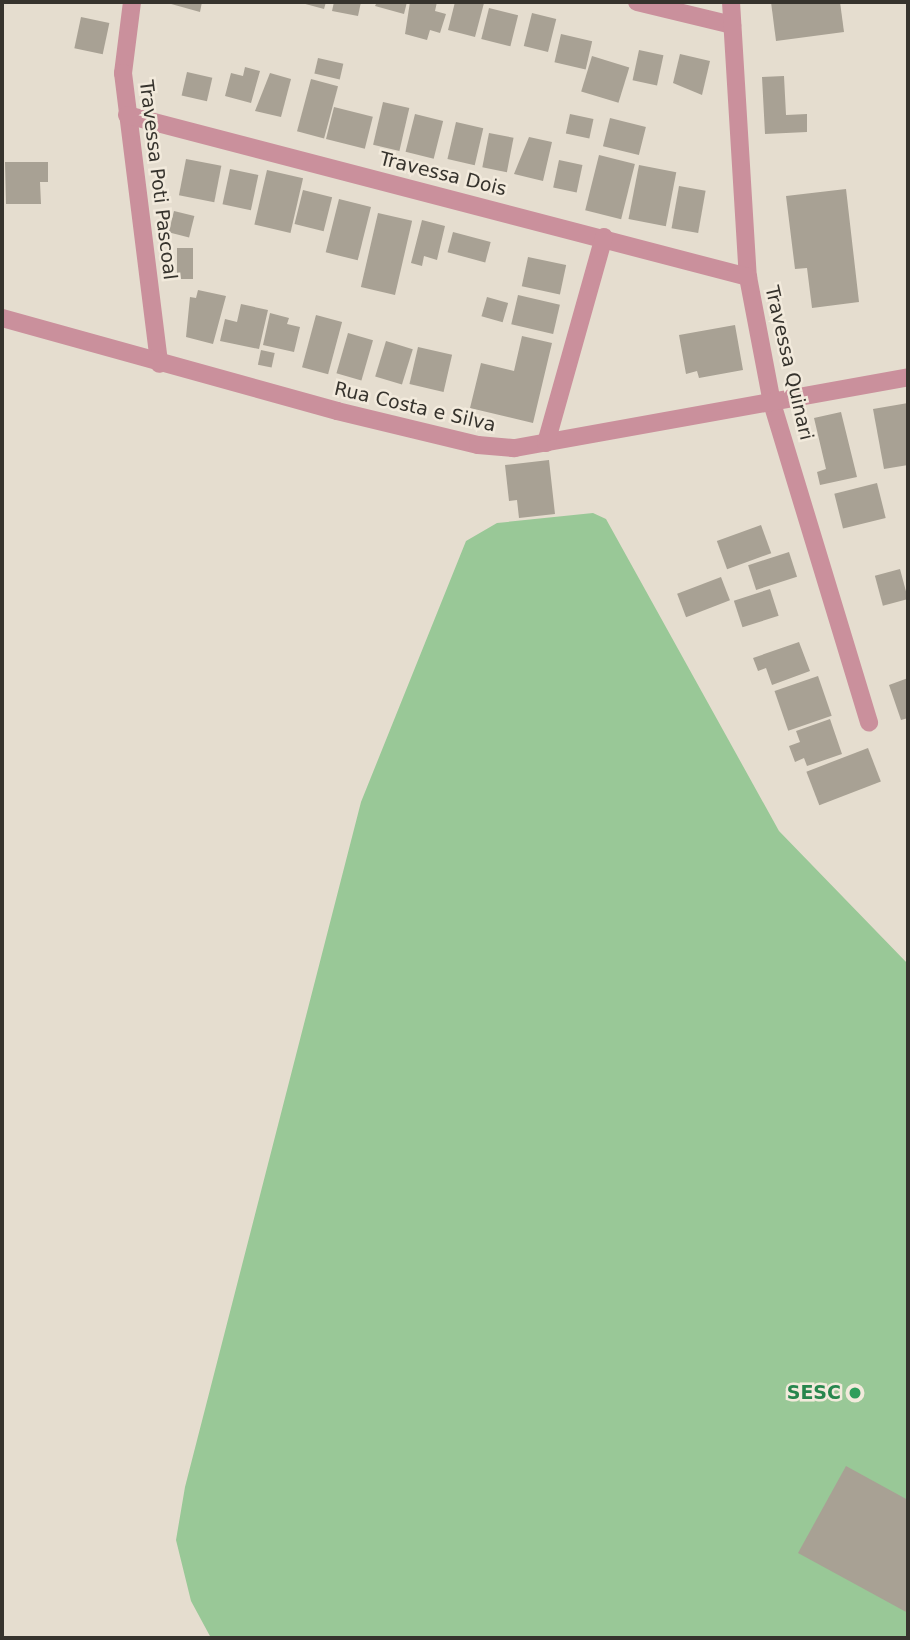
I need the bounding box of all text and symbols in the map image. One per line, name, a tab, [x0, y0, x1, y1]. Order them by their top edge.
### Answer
street label: Travessa Poti Pascoal	[134, 79, 182, 281]
street label: Travessa Dois	[377, 147, 509, 201]
street label: Travessa Quinari	[760, 284, 818, 442]
street label: Rua Costa e Silva	[332, 377, 498, 437]
place label: SESC	[787, 1382, 841, 1404]
marker: SESC	[847, 1385, 863, 1401]

